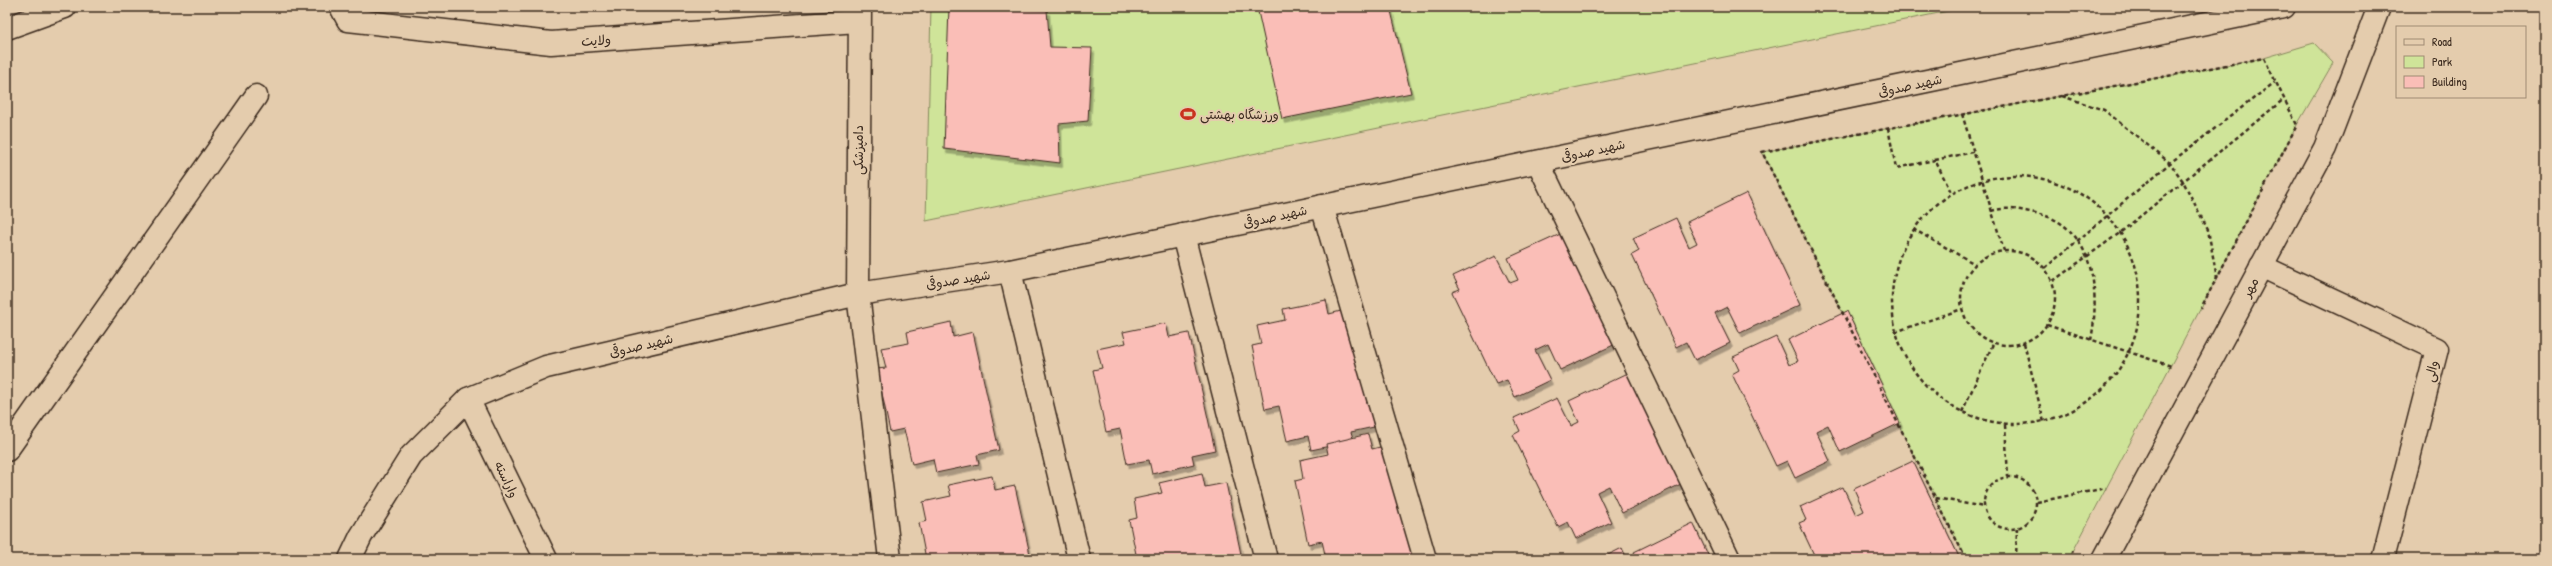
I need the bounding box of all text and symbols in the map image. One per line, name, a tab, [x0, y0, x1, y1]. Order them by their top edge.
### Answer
legend	[2396, 26, 2526, 98]
street label: ولایت	[580, 30, 612, 50]
text: Road	[2432, 33, 2452, 50]
text: Park	[2432, 53, 2452, 70]
street label: شهید صدوقی	[1876, 69, 1944, 102]
text: Building	[2432, 73, 2467, 90]
sports icon: ورزشگاه بهشتی	[1179, 105, 1197, 123]
place label: ورزشگاه بهشتی	[1200, 105, 1279, 124]
street label: دامپزشکی	[849, 125, 868, 175]
street label: شهید صدوقی	[1559, 134, 1627, 167]
street label: شهید صدوقی	[1241, 200, 1309, 233]
street label: شهید صدوقی	[925, 265, 992, 294]
street label: مهر	[2237, 274, 2263, 301]
street label: شهید صدوقی	[607, 329, 675, 362]
street label: والی	[2420, 358, 2443, 384]
street label: واراسته	[489, 458, 524, 501]

